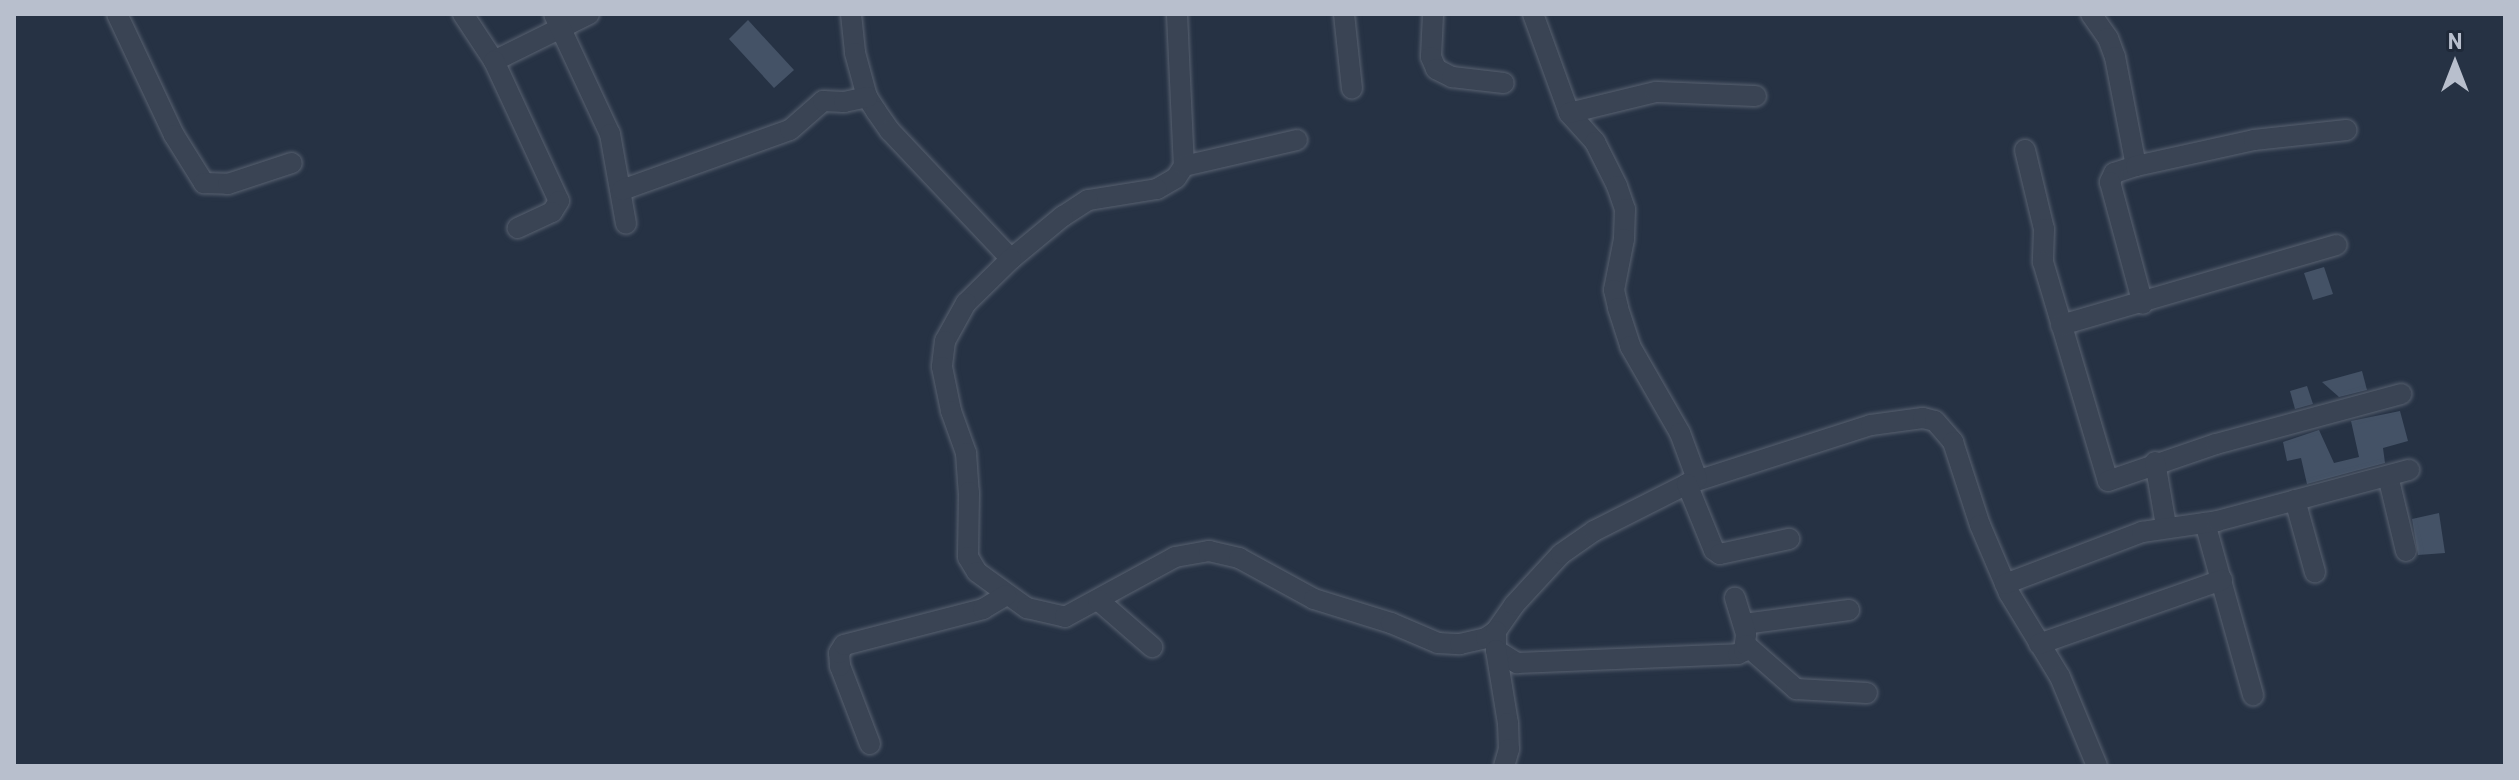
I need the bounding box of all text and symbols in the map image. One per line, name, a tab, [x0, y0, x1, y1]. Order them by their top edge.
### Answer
north arrow	[2415, 24, 2495, 104]
text: N	[2448, 27, 2462, 53]

